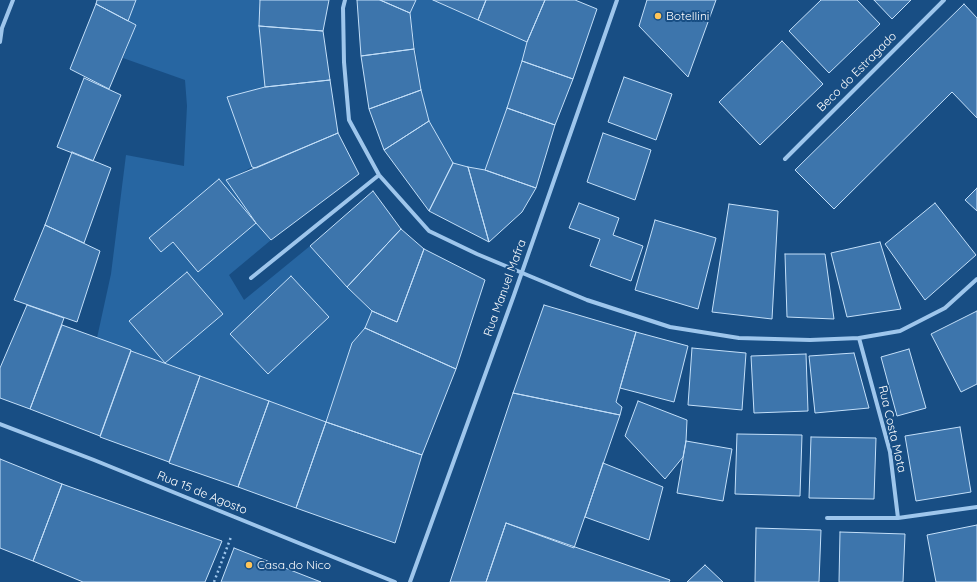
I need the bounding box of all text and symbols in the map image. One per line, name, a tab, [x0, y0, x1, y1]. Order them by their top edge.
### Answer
place label: Botellini	[666, 9, 709, 23]
marker: Botellini	[653, 11, 663, 21]
street label: Beco do Estragado	[814, 29, 900, 115]
street label: Rua Manuel Mafra	[481, 237, 529, 339]
street label: Rua Costa Mota	[875, 384, 909, 474]
street label: Rua 15 de Agosto	[155, 468, 249, 518]
place label: Casa do Nico	[257, 558, 331, 572]
marker: Casa do Nico	[244, 560, 254, 570]

